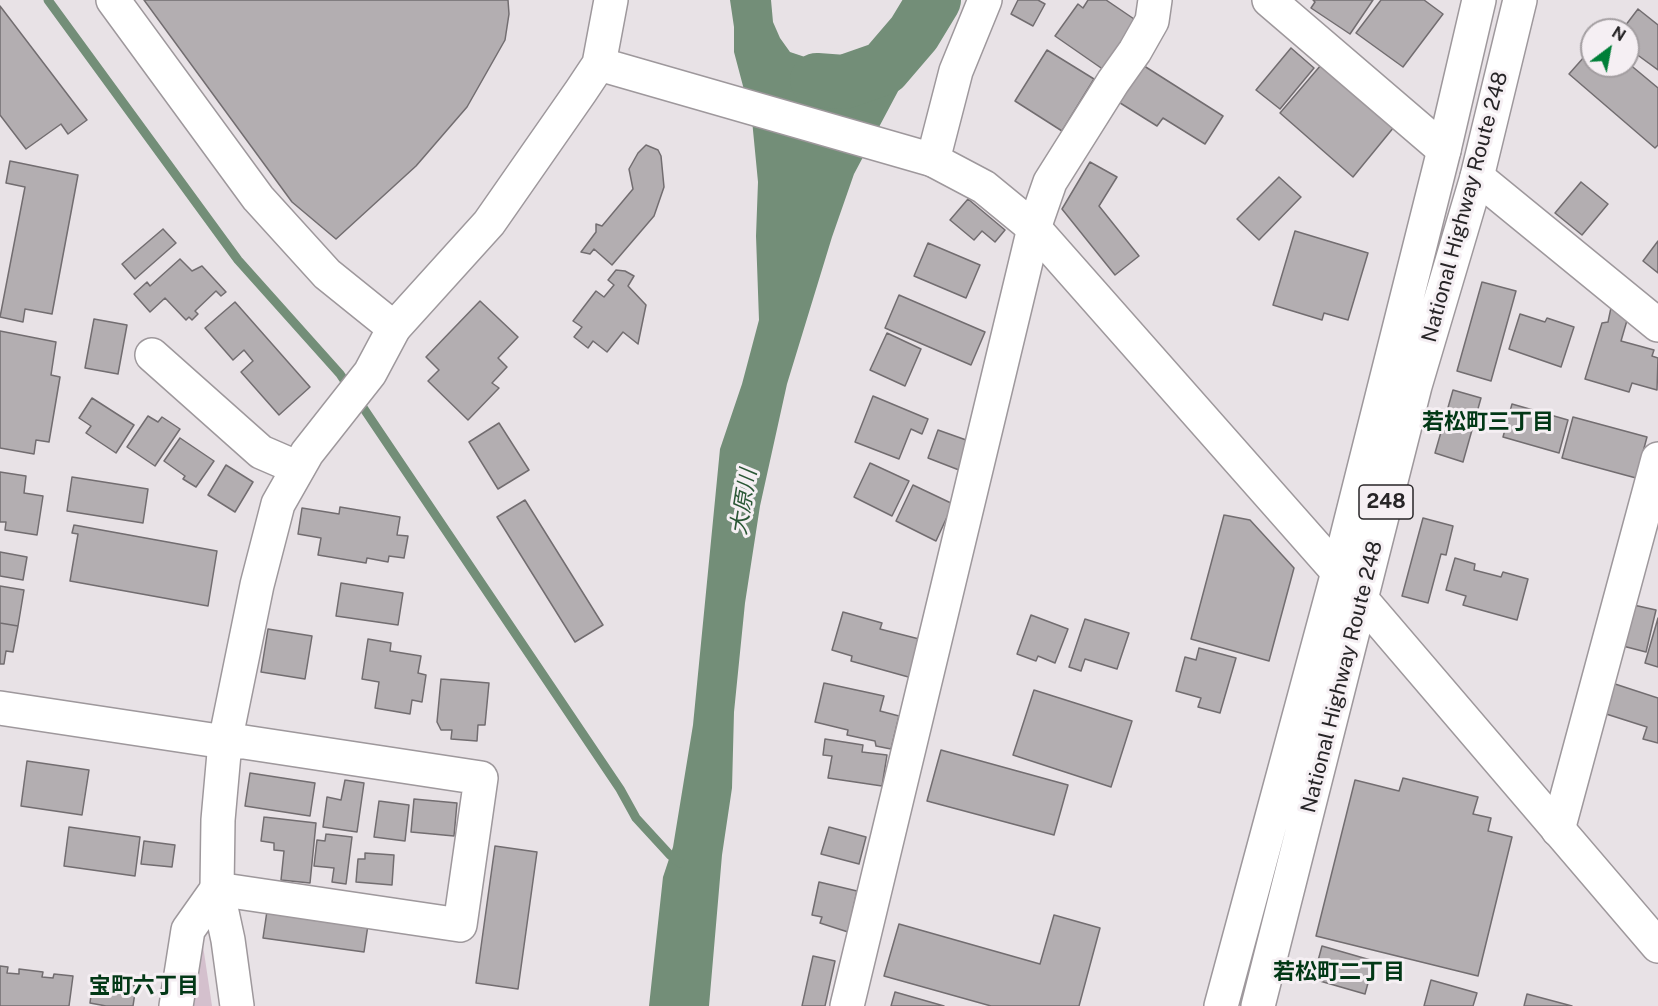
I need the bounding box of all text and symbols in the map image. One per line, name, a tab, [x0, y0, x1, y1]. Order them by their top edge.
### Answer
north arrow	[1580, 18, 1640, 78]
text: N	[1608, 23, 1629, 45]
street label: National Highway Route 248	[1417, 69, 1513, 345]
district label: 若松町三丁目	[1422, 409, 1554, 435]
water label: 大原川	[726, 467, 762, 537]
road number: 248	[1359, 485, 1413, 519]
street label: National Highway Route 248	[1296, 538, 1388, 816]
district label: 若松町二丁目	[1273, 959, 1405, 985]
district label: 宝町六丁目	[89, 973, 199, 999]

